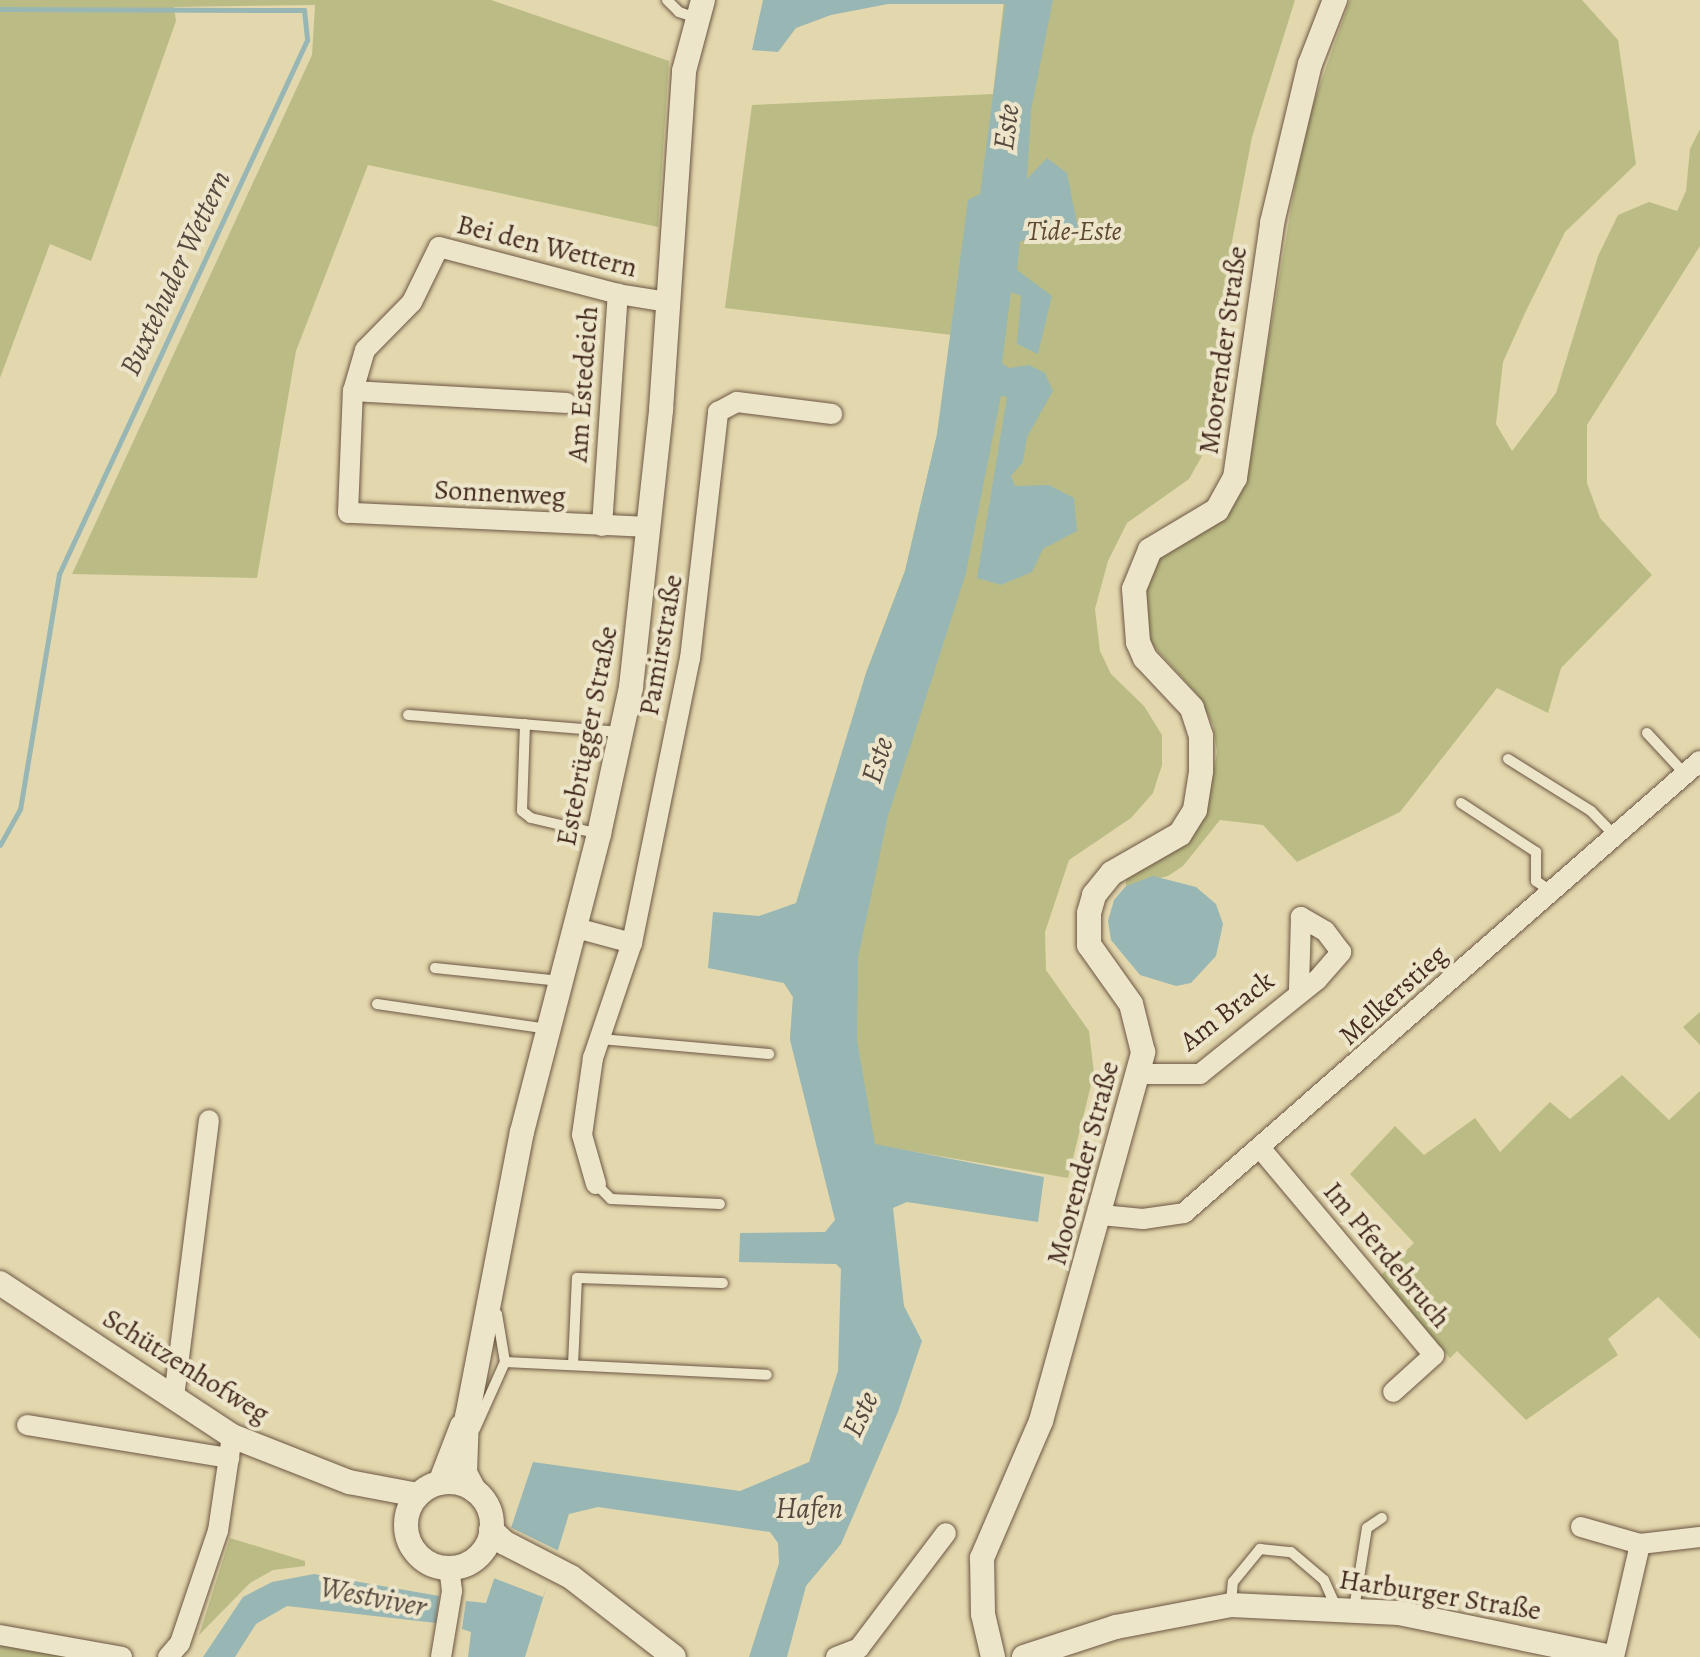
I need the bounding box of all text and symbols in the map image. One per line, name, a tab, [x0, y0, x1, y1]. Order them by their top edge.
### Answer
water label: Este	[985, 102, 1027, 152]
water label: Buxtehuder Wettern	[112, 165, 238, 381]
street label: Bei den Wettern	[453, 207, 641, 285]
park label: Tide-Este	[1026, 214, 1122, 248]
street label: Moorender Straße	[1192, 244, 1254, 456]
street label: Am Estedeich	[561, 305, 605, 463]
street label: Sonnenweg	[433, 473, 567, 513]
street label: Pamirstraße	[632, 572, 690, 718]
street label: Estebrügger Straße	[549, 623, 625, 849]
water label: Este	[853, 733, 901, 787]
street label: Melkerstieg	[1332, 938, 1454, 1052]
street label: Am Brack	[1173, 964, 1281, 1058]
street label: Moorender Straße	[1040, 1057, 1126, 1269]
street label: Im Pferdebruch	[1316, 1175, 1458, 1335]
street label: Schützenhofweg	[97, 1301, 275, 1431]
water label: Este	[834, 1385, 886, 1443]
water label: Hafen	[775, 1490, 843, 1526]
street label: Harburger Straße	[1337, 1562, 1543, 1628]
water label: Westviver	[317, 1569, 429, 1625]

